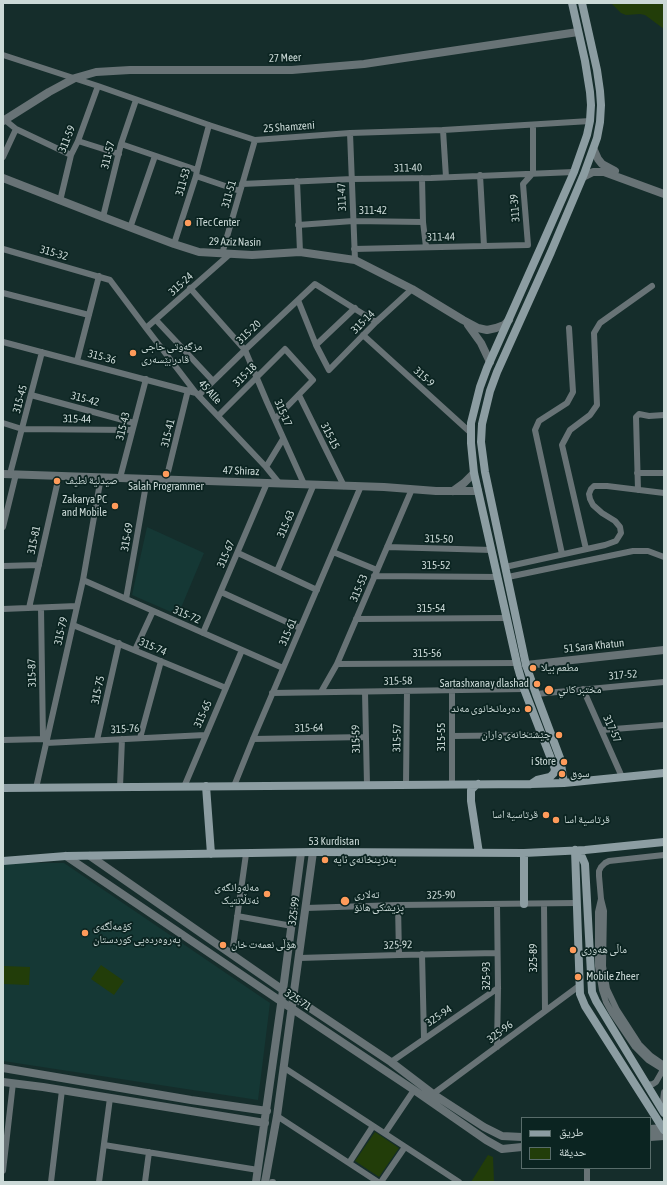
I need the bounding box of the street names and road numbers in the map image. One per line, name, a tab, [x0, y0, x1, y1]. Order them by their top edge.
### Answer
street label: 27 Meer	[269, 51, 301, 65]
street label: 25 Shamzeni	[263, 119, 315, 135]
street label: 311-59	[56, 124, 78, 154]
street label: 311-57	[98, 140, 118, 170]
street label: 311-40	[394, 161, 422, 175]
street label: 311-53	[173, 167, 193, 197]
street label: 311-51	[219, 179, 239, 209]
street label: 311-47	[335, 183, 349, 211]
street label: 311-39	[507, 194, 523, 222]
street label: 311-42	[359, 204, 387, 218]
street label: 311-44	[427, 230, 455, 244]
street label: 29 Aziz Nasin	[209, 235, 261, 249]
street label: 315-32	[38, 243, 70, 263]
street label: 315-24	[166, 270, 196, 298]
street label: 315-14	[348, 307, 378, 337]
street label: 315-20	[234, 317, 264, 347]
street label: 315-36	[86, 347, 118, 367]
street label: 315-18	[230, 360, 260, 390]
street label: 315-9	[411, 364, 437, 390]
street label: 45 Alle	[196, 377, 224, 407]
street label: 315-45	[10, 383, 30, 415]
street label: 315-42	[69, 389, 101, 409]
street label: 315-17	[271, 398, 295, 428]
street label: 315-43	[113, 411, 133, 441]
street label: 315-44	[63, 412, 91, 426]
street label: 315-41	[158, 418, 178, 448]
street label: 315-15	[318, 421, 342, 451]
street label: 47 Shiraz	[223, 464, 259, 478]
street label: 315-63	[274, 508, 298, 540]
street label: 315-69	[118, 522, 136, 552]
street label: 315-81	[25, 525, 43, 555]
street label: 315-50	[424, 532, 454, 546]
street label: 315-67	[214, 538, 238, 570]
street label: 315-52	[422, 559, 450, 573]
street label: 315-53	[347, 572, 371, 604]
street label: 315-54	[417, 602, 445, 616]
street label: 315-72	[171, 603, 203, 627]
street label: 315-79	[51, 616, 71, 646]
street label: 315-61	[276, 616, 300, 648]
street label: 315-74	[137, 635, 169, 659]
street label: 51 Sara Khatun	[563, 636, 625, 656]
street label: 315-56	[413, 647, 441, 661]
street label: 315-87	[25, 659, 39, 687]
street label: 317-52	[608, 667, 638, 683]
street label: 315-58	[384, 674, 412, 688]
street label: 315-75	[89, 675, 107, 705]
street label: 315-65	[191, 698, 215, 730]
street label: 317-57	[600, 713, 624, 745]
street label: 315-64	[295, 721, 323, 735]
street label: 315-76	[110, 722, 140, 736]
street label: 315-55	[435, 723, 449, 751]
street label: 315-57	[390, 724, 404, 752]
street label: 315-59	[349, 725, 363, 753]
street label: 53 Kurdistan	[309, 835, 359, 849]
street label: 325-90	[427, 888, 455, 902]
street label: 325-99	[285, 896, 303, 926]
street label: 325-92	[383, 938, 413, 952]
street label: 325-89	[527, 944, 541, 972]
street label: 325-93	[480, 962, 494, 990]
street label: 325-71	[282, 987, 314, 1013]
street label: 325-94	[423, 1003, 455, 1029]
street label: 325-96	[485, 1018, 515, 1046]

